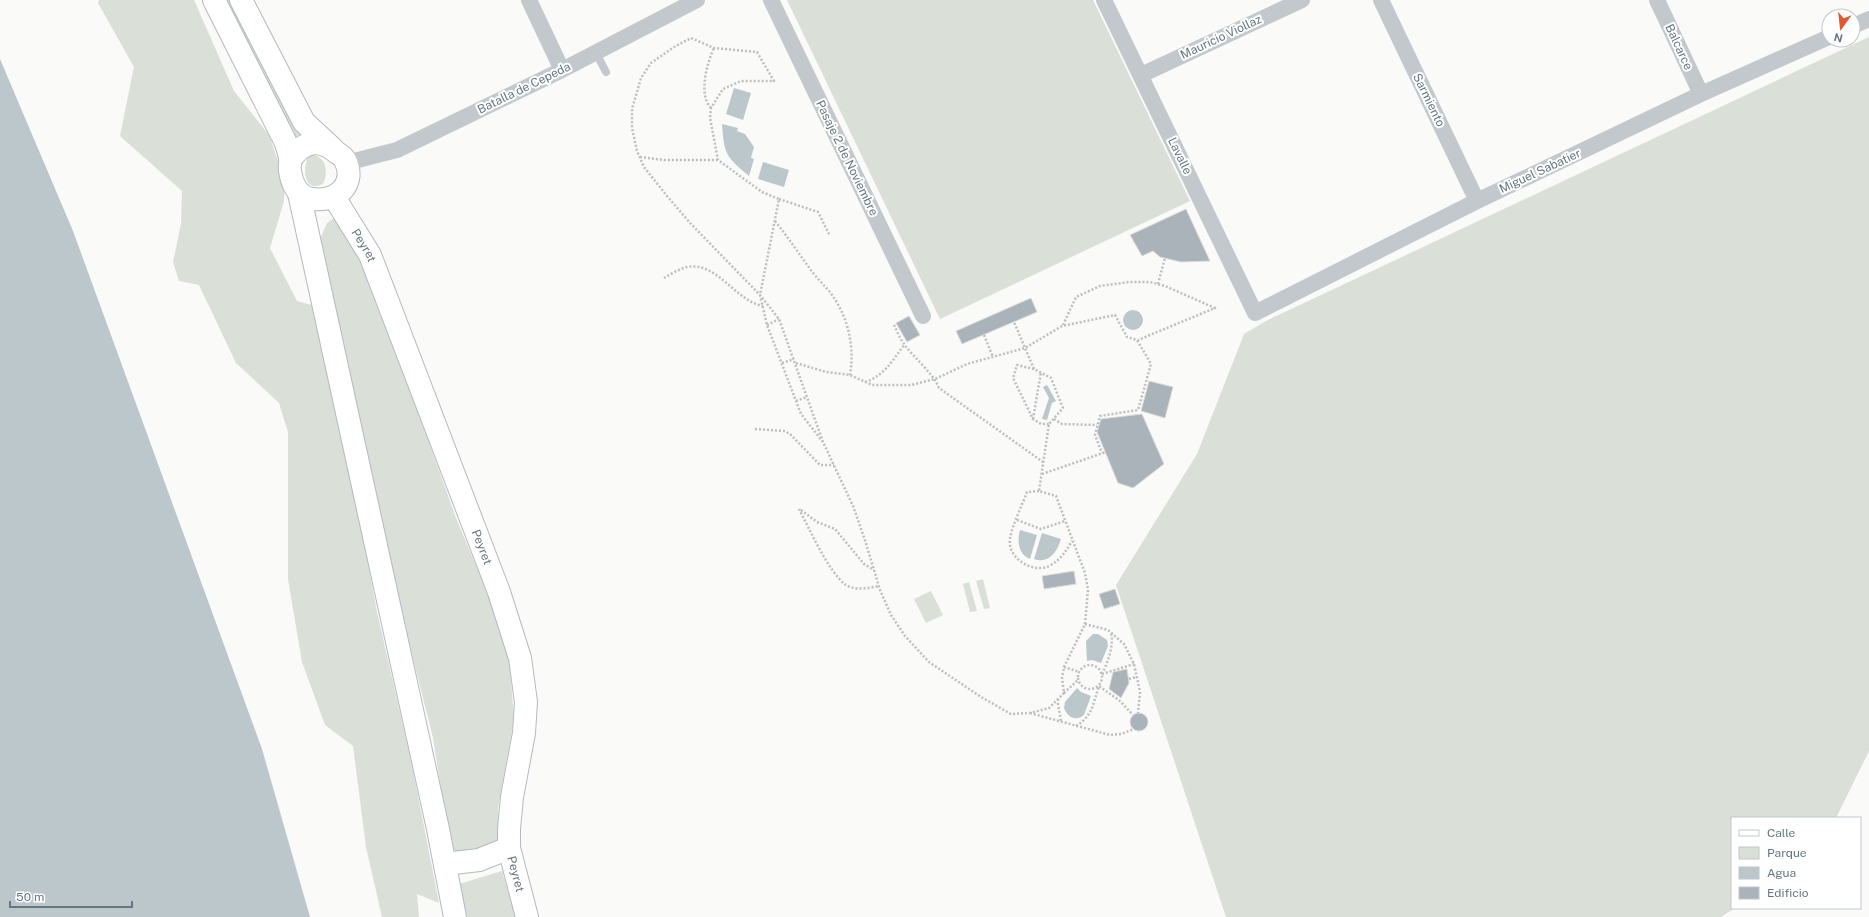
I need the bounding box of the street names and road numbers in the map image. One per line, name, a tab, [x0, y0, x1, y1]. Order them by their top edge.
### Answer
street label: Mauricio Viollaz	[1178, 12, 1264, 62]
street label: Balcarce	[1662, 22, 1696, 72]
street label: Batalla de Cepeda	[475, 59, 573, 117]
street label: Sarmiento	[1410, 71, 1448, 129]
street label: Pasaje 2 de Noviembre	[813, 98, 881, 218]
street label: Lavalle	[1165, 135, 1195, 177]
street label: Miguel Sabatier	[1497, 146, 1583, 196]
street label: Peyret	[348, 226, 379, 264]
street label: Peyret	[469, 528, 495, 567]
street label: Peyret	[504, 855, 527, 894]

